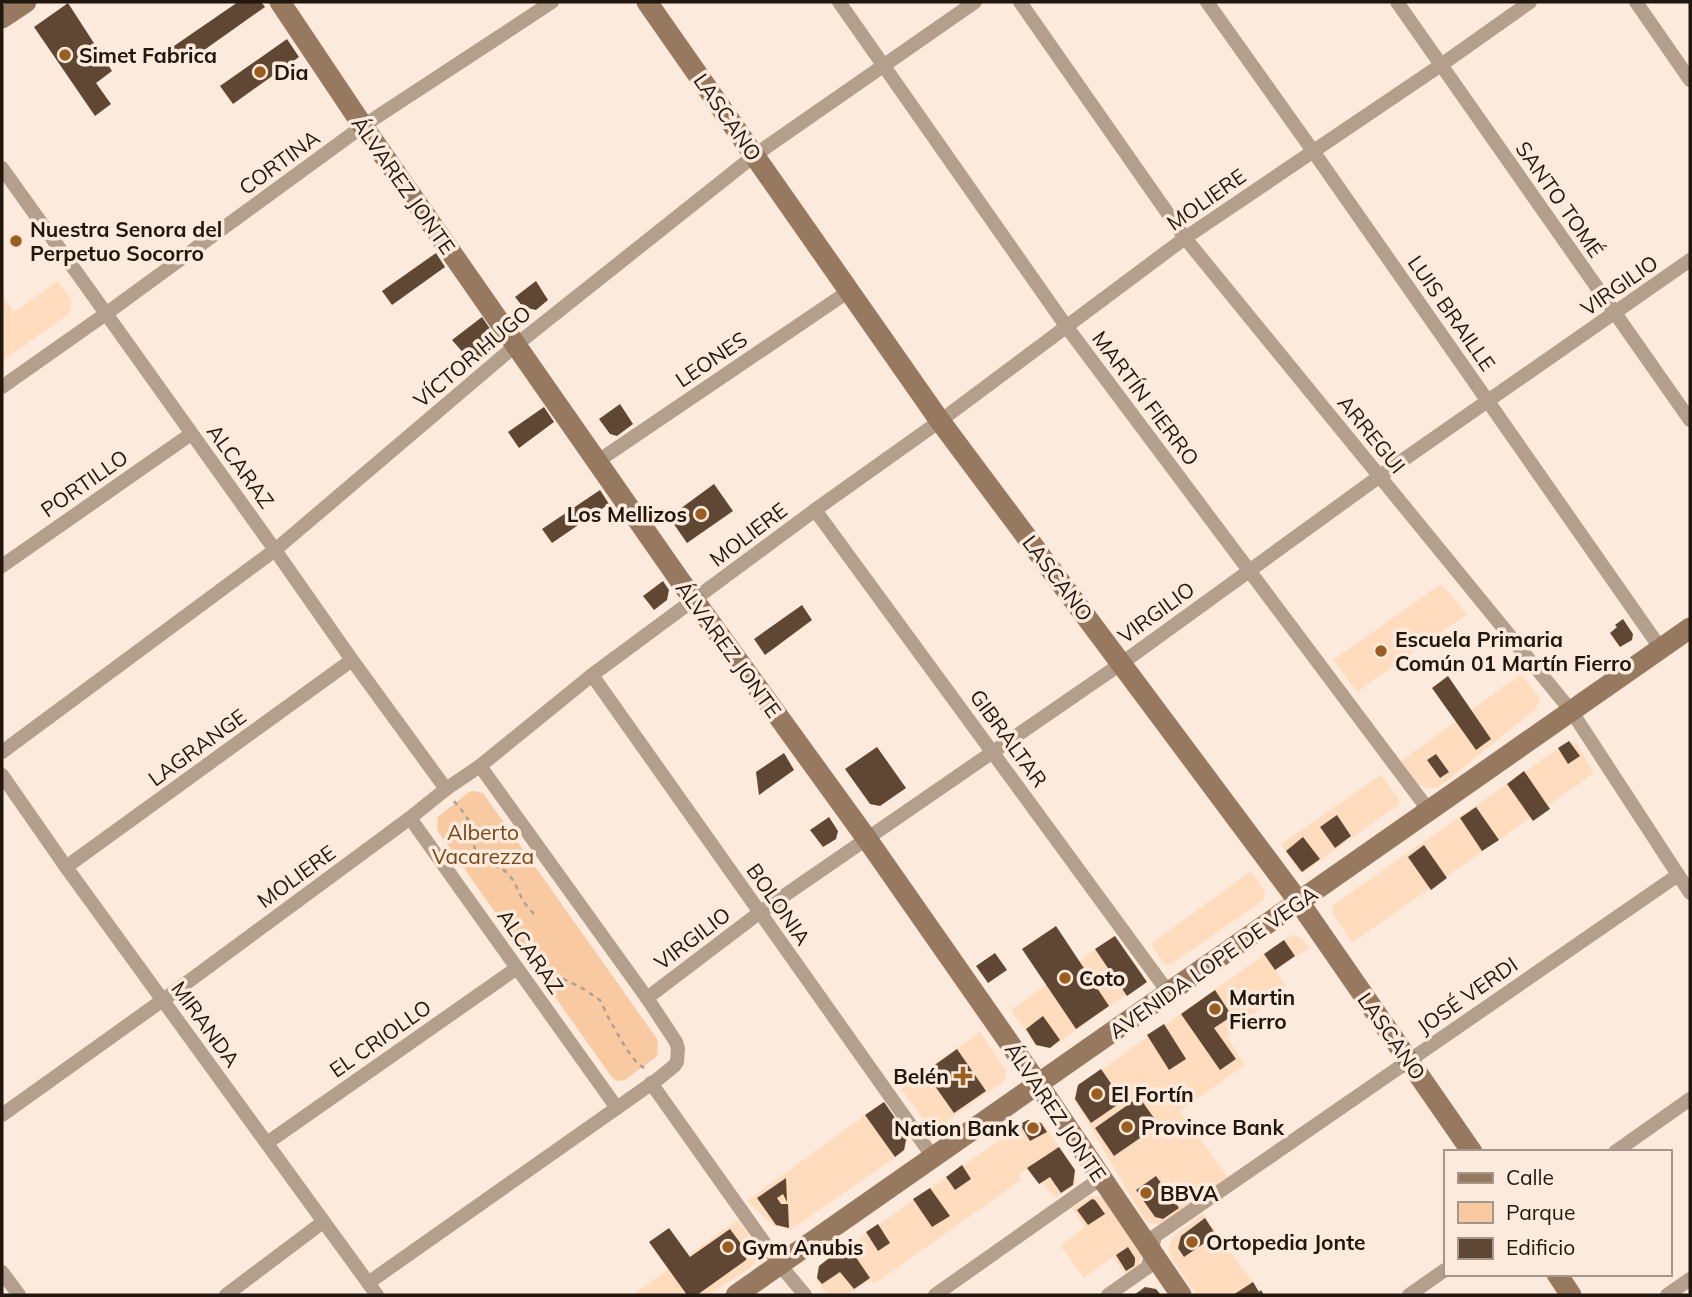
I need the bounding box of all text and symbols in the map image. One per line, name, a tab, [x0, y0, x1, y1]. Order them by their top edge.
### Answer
place label: Simet Fabrica	[79, 42, 217, 68]
marker: Simet Fabrica	[57, 47, 73, 63]
place label: Dia	[274, 59, 309, 85]
marker: Dia	[252, 64, 268, 80]
street label: LASCANO	[688, 68, 768, 166]
street label: ÁLVAREZ JONTE	[347, 111, 461, 259]
street label: CORTINA	[234, 124, 325, 200]
street label: SANTO TOMÉ	[1510, 136, 1610, 262]
street label: MOLIERE	[1162, 162, 1250, 236]
place label: Nuestra Senora del Perpetuo Socorro	[30, 216, 222, 266]
marker: Nuestra Senora del Perpetuo Socorro	[8, 233, 24, 249]
street label: VIRGILIO	[1575, 249, 1663, 321]
street label: LUIS BRAILLE	[1403, 250, 1501, 376]
street label: VÍCTOR HUGO	[408, 299, 536, 413]
street label: LEONES	[670, 326, 752, 392]
street label: MARTÍN FIERRO	[1087, 326, 1205, 470]
street label: ARREGUI	[1333, 390, 1411, 478]
street label: ALCARAZ	[202, 419, 280, 513]
street label: PORTILLO	[35, 444, 133, 522]
street label: MOLIERE	[704, 496, 792, 572]
place label: Los Mellizos	[567, 501, 687, 527]
marker: Los Mellizos	[693, 506, 709, 522]
street label: LASCANO	[1017, 530, 1099, 626]
street label: VIRGILIO	[1113, 575, 1199, 649]
street label: ÁLVAREZ JONTE	[671, 576, 787, 722]
place label: Escuela Primaria Común 01 Martín Fierro	[1395, 626, 1632, 676]
marker: Escuela Primaria Común 01 Martín Fierro	[1373, 643, 1389, 659]
street label: GIBRALTAR	[965, 684, 1053, 792]
street label: LAGRANGE	[143, 703, 251, 791]
park label: Alberto Vacarezza	[432, 819, 534, 869]
street label: MOLIERE	[252, 839, 340, 913]
street label: BOLONIA	[741, 858, 817, 950]
street label: AVENIDA LOPE DE VEGA	[1104, 880, 1323, 1044]
street label: VIRGILIO	[649, 901, 735, 975]
street label: ALCARAZ	[492, 904, 570, 998]
street label: JOSÉ VERDI	[1412, 951, 1522, 1039]
place label: Coto	[1079, 965, 1125, 991]
marker: Coto	[1057, 970, 1073, 986]
street label: MIRANDA	[166, 976, 246, 1072]
place label: Martin Fierro	[1229, 984, 1295, 1034]
street label: LASCANO	[1352, 987, 1432, 1085]
street label: EL CRIOLLO	[324, 993, 436, 1083]
marker: Martin Fierro	[1207, 1001, 1223, 1017]
street label: ÁLVAREZ JONTE	[1000, 1037, 1112, 1187]
place label: Belén	[893, 1063, 949, 1089]
marker: Belén	[955, 1068, 971, 1084]
place label: El Fortín	[1111, 1081, 1194, 1107]
marker: El Fortín	[1089, 1086, 1105, 1102]
place label: Province Bank	[1141, 1114, 1284, 1140]
place label: Nation Bank	[894, 1115, 1019, 1141]
marker: Province Bank	[1119, 1119, 1135, 1135]
marker: Nation Bank	[1025, 1120, 1041, 1136]
legend	[1444, 1150, 1671, 1276]
text: Calle	[1506, 1164, 1554, 1190]
place label: BBVA	[1160, 1180, 1219, 1206]
marker: BBVA	[1138, 1185, 1154, 1201]
text: Parque	[1506, 1199, 1575, 1225]
place label: Ortopedia Jonte	[1206, 1229, 1366, 1255]
place label: Gym Anubis	[742, 1234, 864, 1260]
marker: Ortopedia Jonte	[1184, 1234, 1200, 1250]
text: Edificio	[1506, 1234, 1575, 1260]
marker: Gym Anubis	[720, 1239, 736, 1255]

